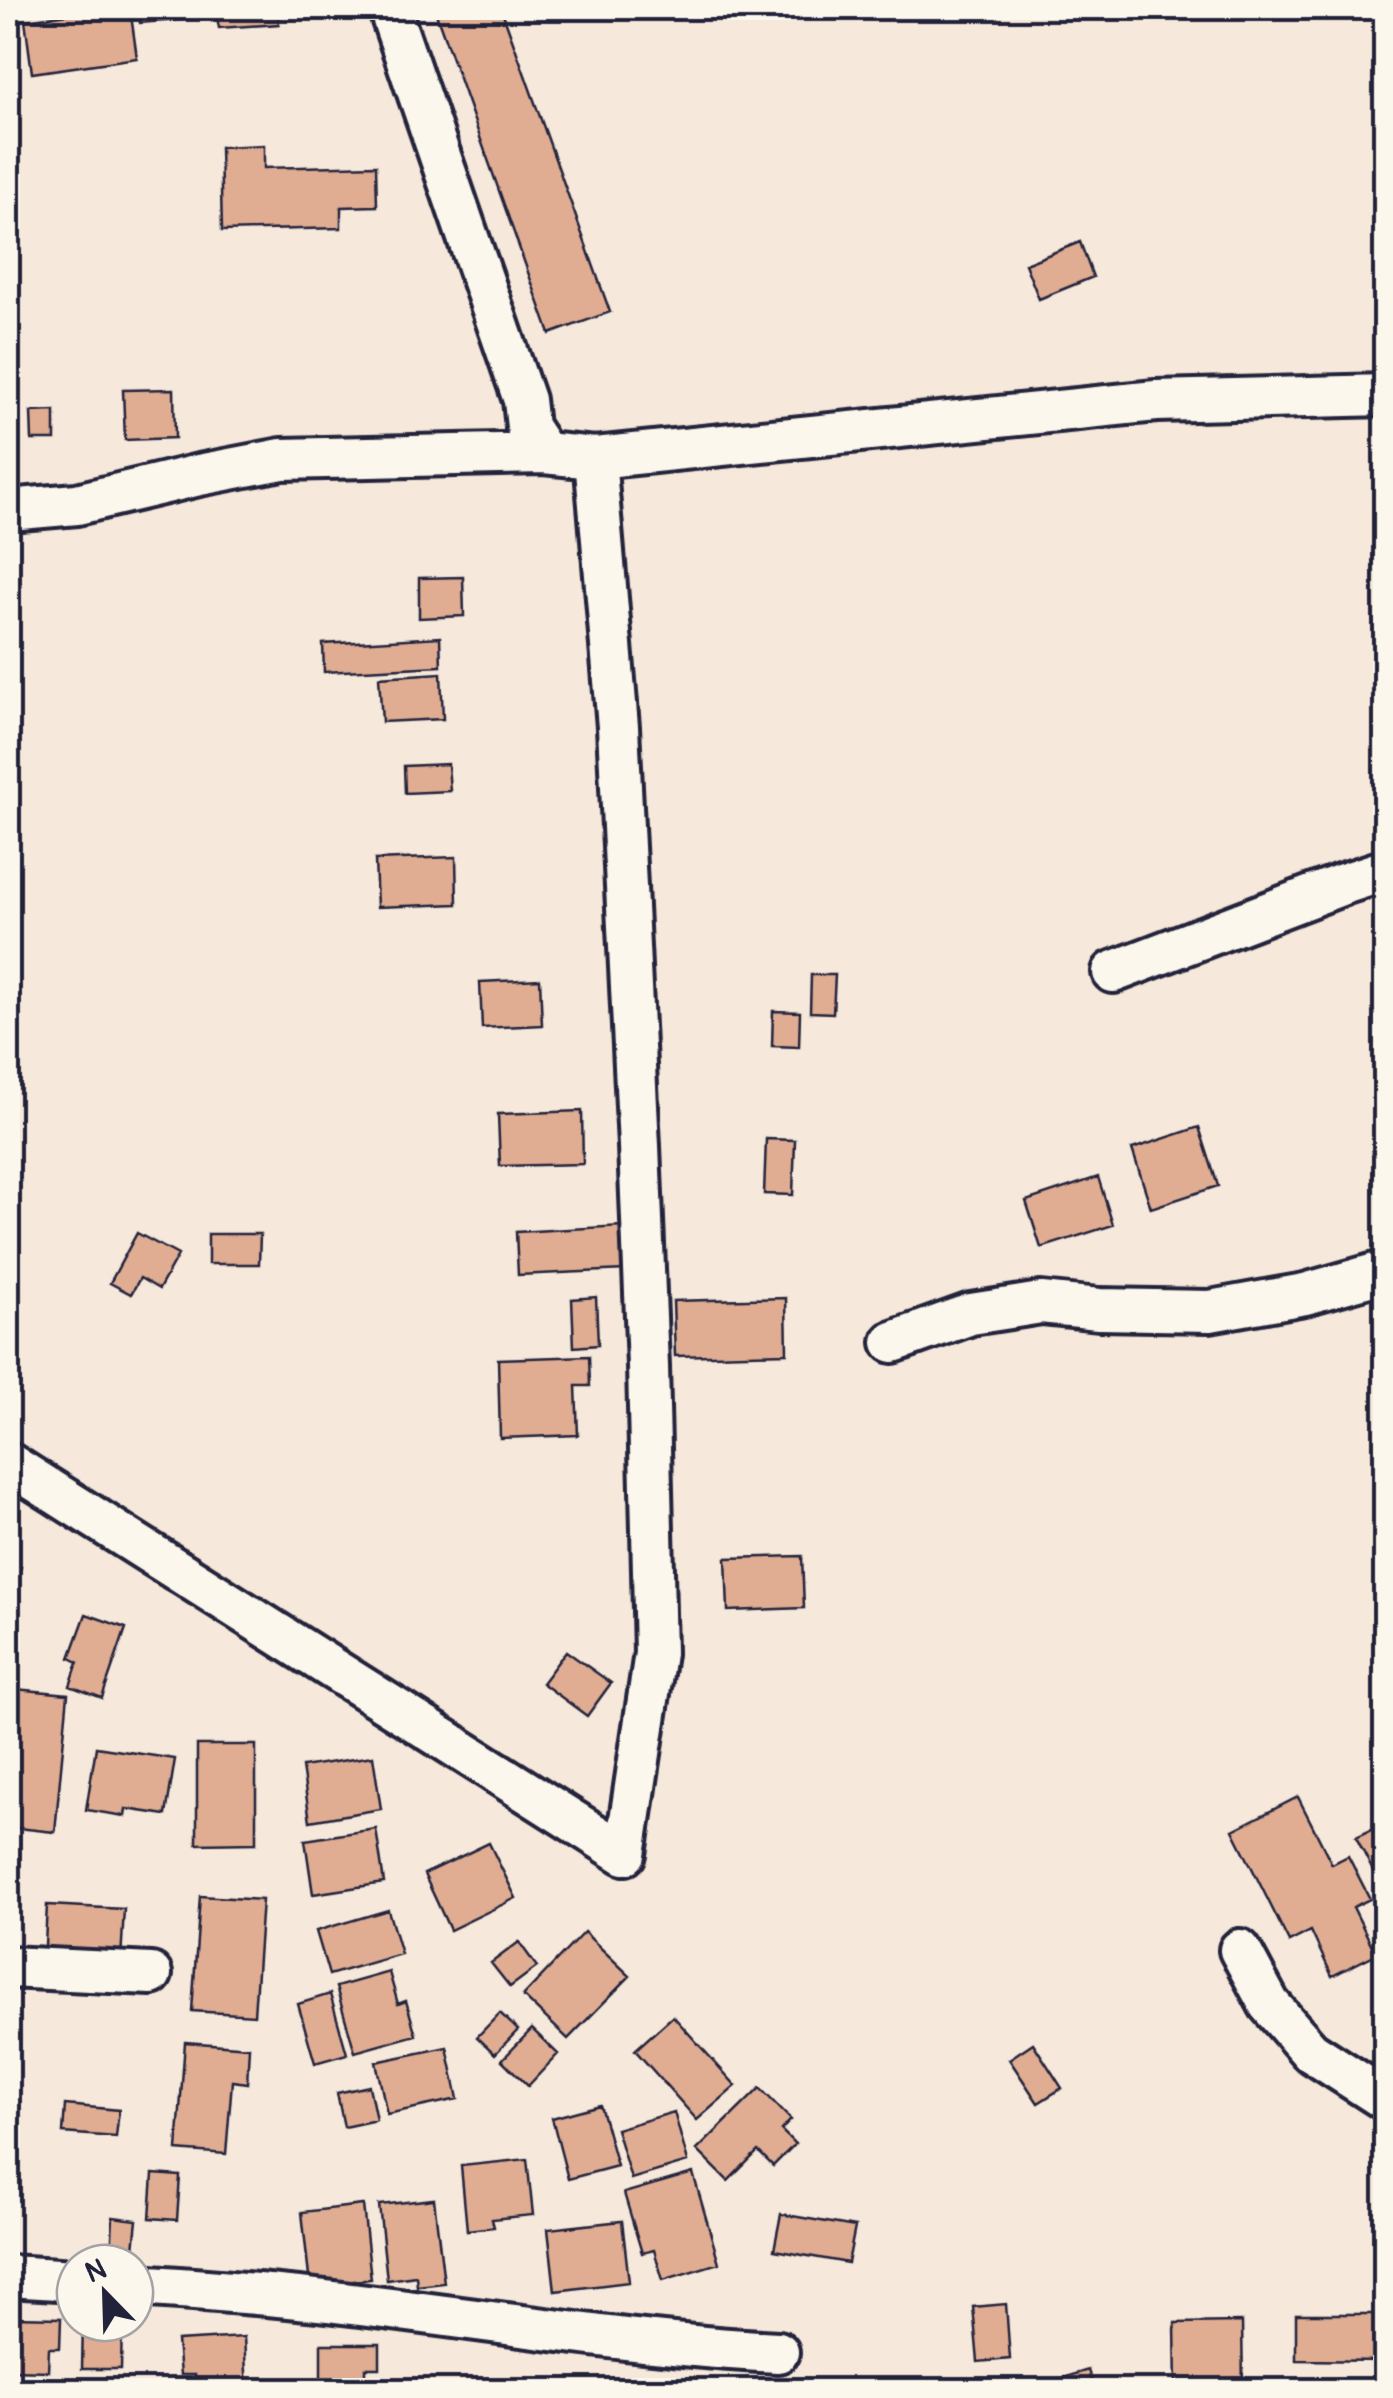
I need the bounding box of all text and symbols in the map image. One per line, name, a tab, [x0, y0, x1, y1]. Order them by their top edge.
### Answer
north arrow	[55, 2243, 155, 2343]
text: N	[80, 2252, 111, 2291]

